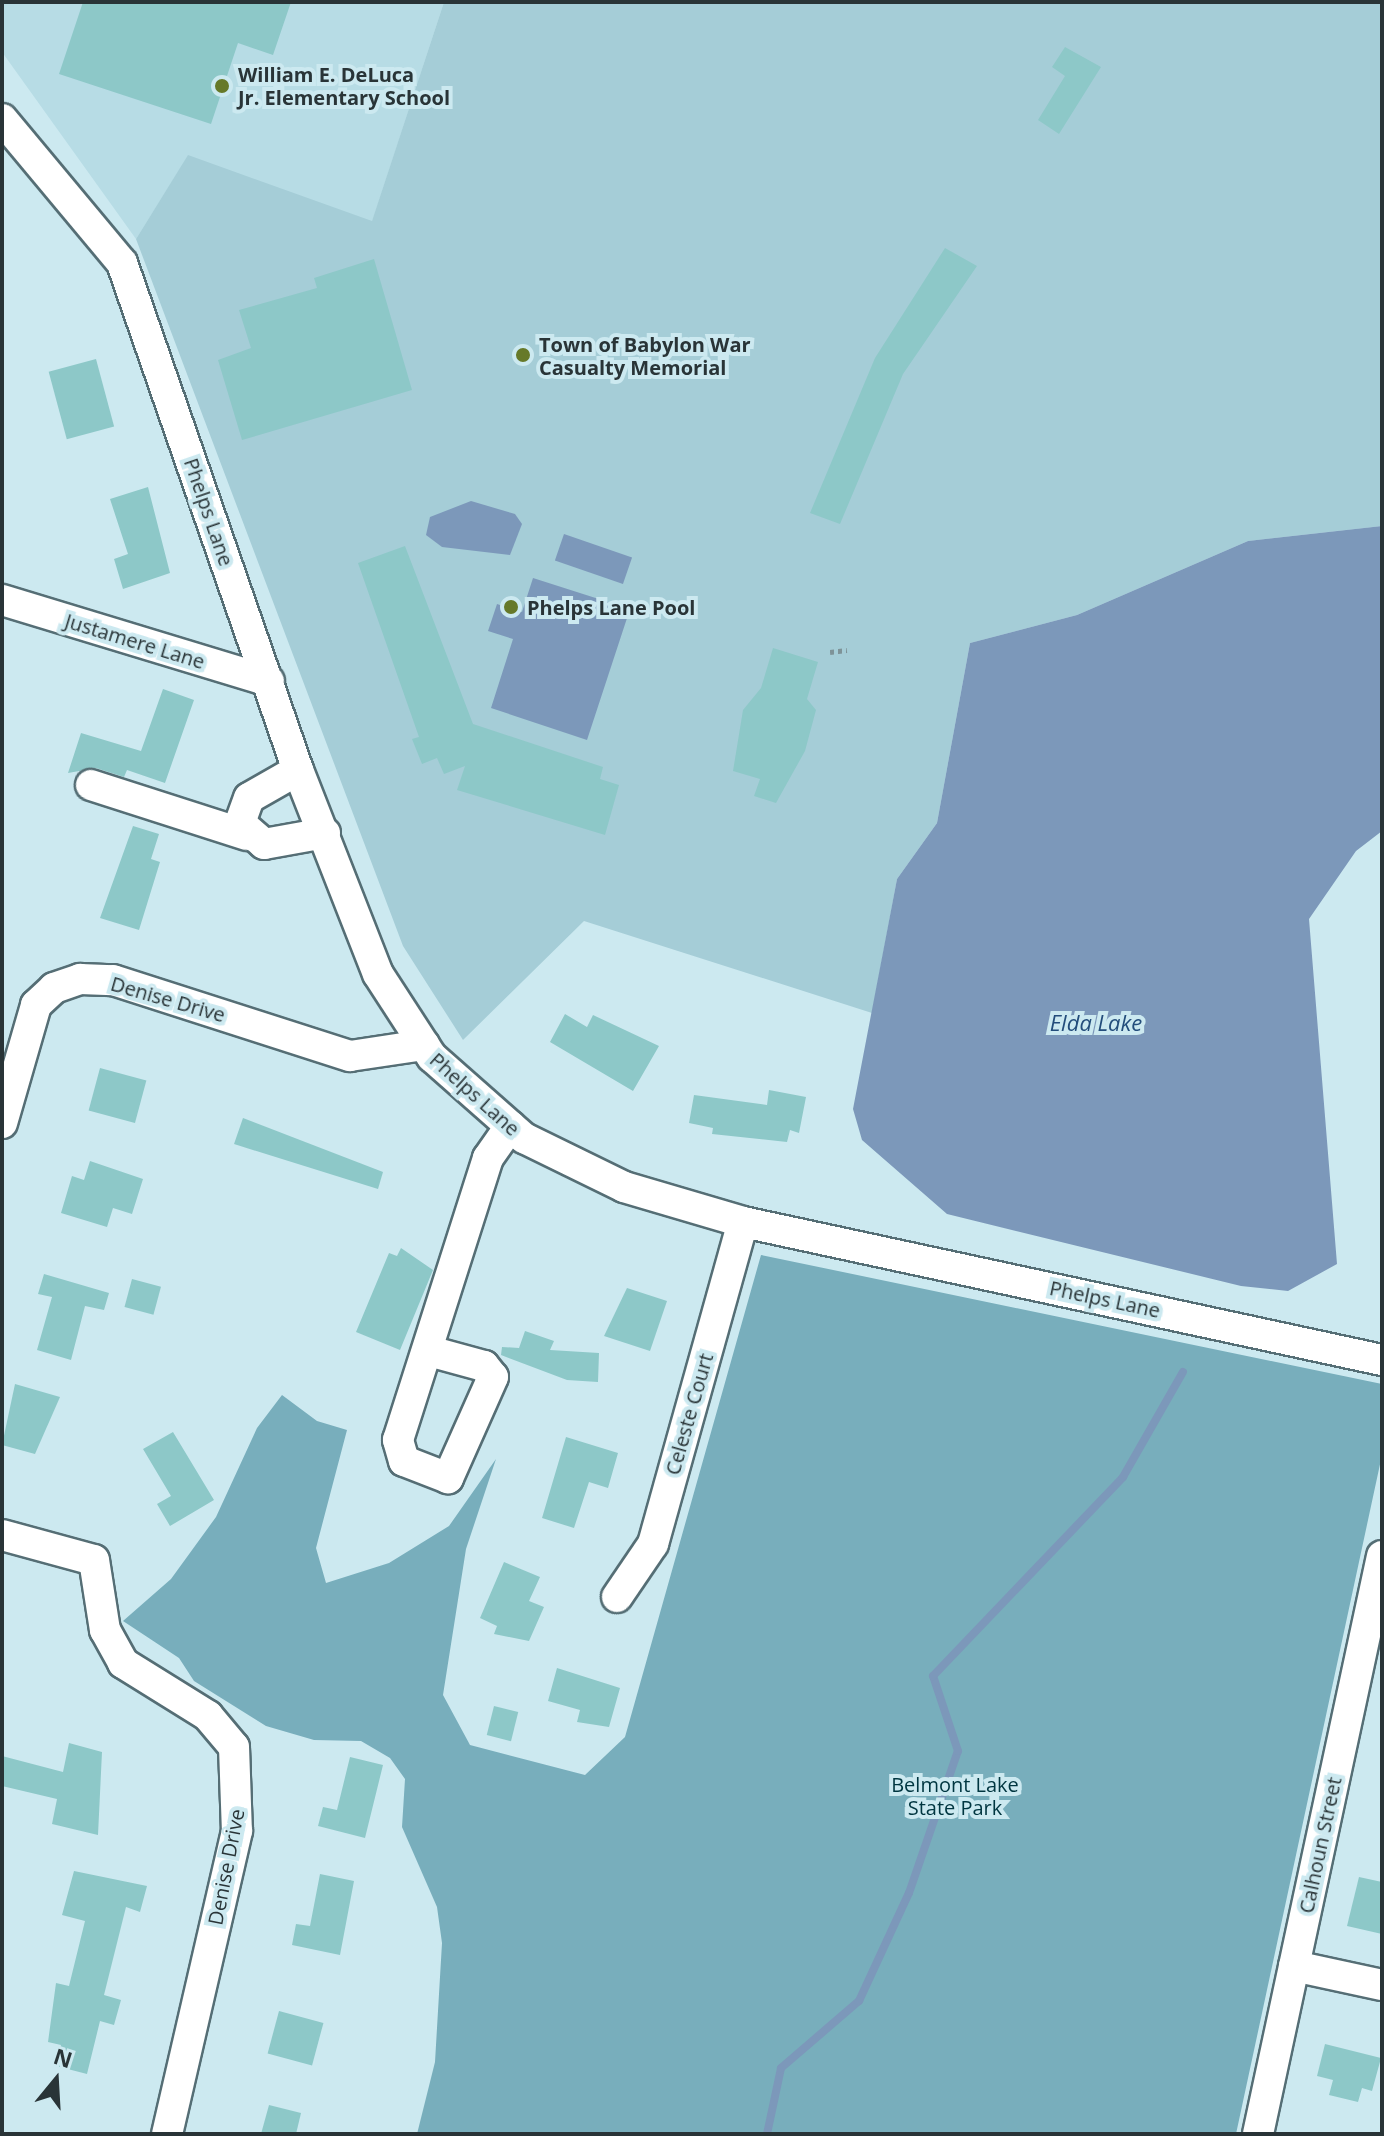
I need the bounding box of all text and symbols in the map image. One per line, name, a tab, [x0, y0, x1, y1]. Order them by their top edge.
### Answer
place label: William E. DeLuca Jr. Elementary School	[238, 62, 450, 109]
marker: William E. DeLuca Jr. Elementary School	[213, 77, 231, 95]
place label: Town of Babylon War Casualty Memorial	[539, 332, 751, 379]
marker: Town of Babylon War Casualty Memorial	[514, 346, 532, 364]
street label: Phelps Lane	[179, 455, 239, 569]
place label: Phelps Lane Pool	[527, 595, 695, 619]
marker: Phelps Lane Pool	[502, 598, 520, 616]
street label: Justamere Lane	[62, 608, 208, 674]
street label: Denise Drive	[108, 971, 228, 1027]
water label: Elda Lake	[1050, 1010, 1142, 1036]
street label: Phelps Lane	[425, 1047, 525, 1141]
street label: Phelps Lane	[1047, 1276, 1163, 1322]
street label: Celeste Court	[660, 1350, 718, 1478]
park label: Belmont Lake State Park	[891, 1773, 1019, 1820]
street label: Calhoun Street	[1294, 1775, 1346, 1915]
street label: Denise Drive	[203, 1807, 249, 1927]
north arrow	[16, 2040, 96, 2120]
text: N	[50, 2040, 77, 2074]

